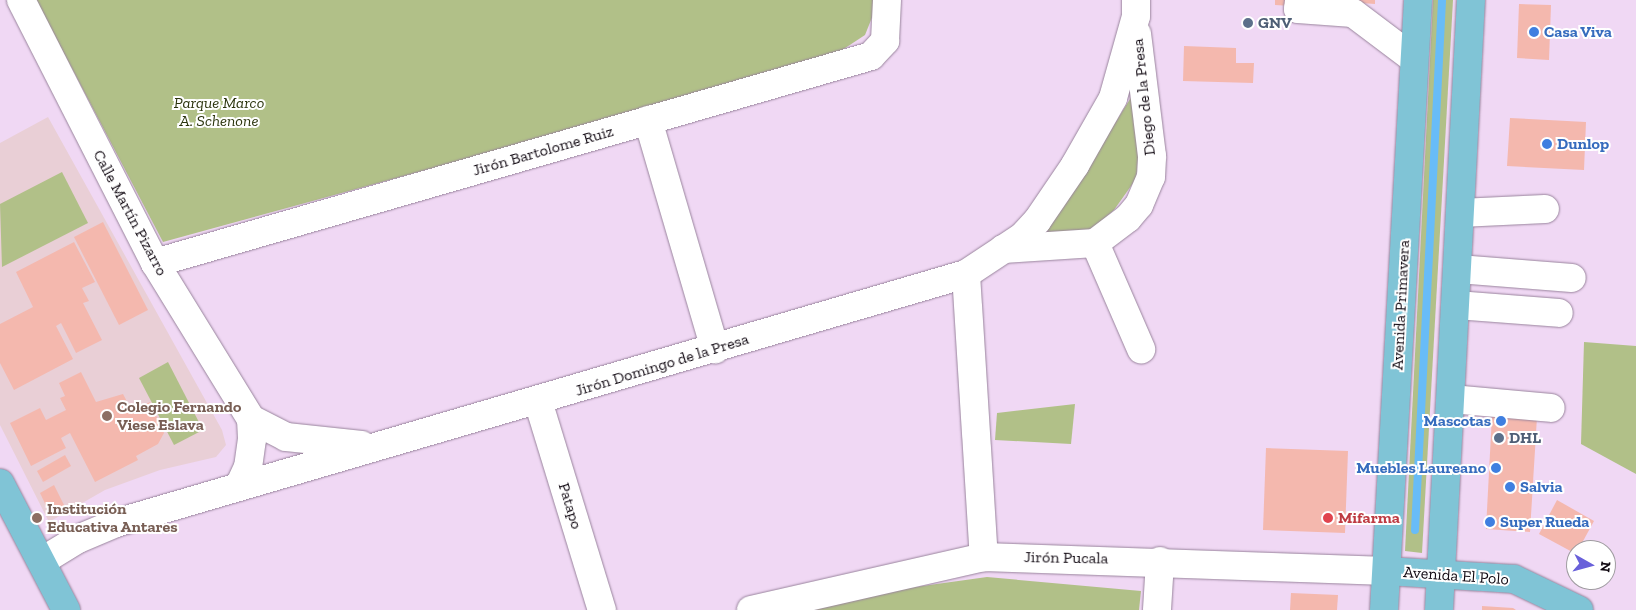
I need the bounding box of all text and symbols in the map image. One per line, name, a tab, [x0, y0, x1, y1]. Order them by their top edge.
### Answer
place label: GNV	[1258, 13, 1292, 33]
marker: GNV	[1242, 17, 1254, 29]
place label: Casa Viva	[1544, 22, 1612, 42]
marker: Casa Viva	[1528, 26, 1540, 38]
street label: Diego de la Presa	[1128, 38, 1160, 156]
park label: Parque Marco A. Schenone	[174, 93, 264, 131]
street label: Jirón Bartolome Ruiz	[470, 122, 616, 180]
place label: Dunlop	[1557, 134, 1609, 154]
marker: Dunlop	[1541, 138, 1553, 150]
street label: Calle Martín Pizarro	[89, 147, 171, 279]
street label: Avenida Primavera	[1388, 239, 1414, 371]
street label: Jirón Domingo de la Presa	[573, 329, 751, 401]
place label: Colegio Fernando Viese Eslava	[117, 397, 241, 435]
marker: Colegio Fernando Viese Eslava	[101, 410, 113, 422]
place label: Mascotas	[1424, 411, 1491, 431]
marker: Mascotas	[1495, 415, 1507, 427]
place label: DHL	[1509, 428, 1541, 448]
marker: DHL	[1493, 432, 1505, 444]
place label: Muebles Laureano	[1356, 458, 1486, 478]
marker: Muebles Laureano	[1490, 462, 1502, 474]
place label: Salvia	[1520, 477, 1563, 497]
street label: Patapo	[554, 480, 586, 532]
marker: Salvia	[1504, 481, 1516, 493]
place label: Institución Educativa Antares	[47, 499, 178, 537]
place label: Mifarma	[1338, 508, 1400, 528]
marker: Institución Educativa Antares	[31, 512, 43, 524]
marker: Mifarma	[1322, 512, 1334, 524]
place label: Super Rueda	[1500, 512, 1590, 532]
marker: Super Rueda	[1484, 516, 1496, 528]
north arrow	[1566, 540, 1616, 590]
street label: Jirón Pucala	[1024, 548, 1108, 568]
text: N	[1596, 560, 1614, 573]
street label: Avenida El Polo	[1403, 563, 1509, 589]

